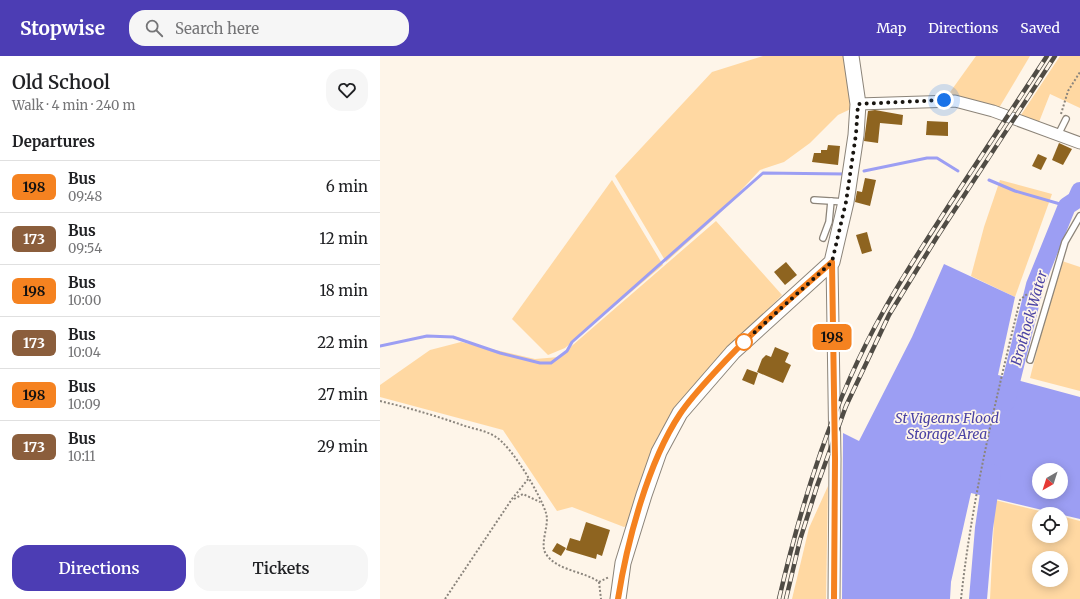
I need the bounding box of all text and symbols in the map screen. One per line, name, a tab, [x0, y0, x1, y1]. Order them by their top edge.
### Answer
search box	[129, 10, 409, 46]
text: Stopwise	[20, 16, 105, 40]
icon: search	[143, 17, 165, 39]
text: Search here	[175, 19, 259, 38]
text: Map	[876, 19, 906, 37]
text: Directions	[928, 19, 998, 37]
text: Saved	[1020, 19, 1060, 37]
button: heart	[326, 69, 368, 111]
text: Old School	[12, 70, 110, 94]
your location	[934, 90, 954, 110]
text: Walk · 4 min · 240 m	[12, 97, 135, 114]
text: Departures	[12, 132, 95, 151]
text: Bus	[68, 169, 96, 188]
text: 6 min	[326, 177, 368, 196]
text: 198	[23, 178, 45, 196]
text: 09:48	[68, 188, 102, 205]
text: Bus	[68, 221, 96, 240]
text: 12 min	[319, 229, 368, 248]
text: 173	[23, 230, 45, 248]
text: 09:54	[68, 240, 102, 257]
water label: Brothock Water	[1007, 268, 1051, 368]
text: Bus	[68, 273, 96, 292]
text: 18 min	[320, 281, 368, 300]
text: 198	[23, 282, 45, 300]
text: 10:00	[68, 292, 101, 309]
line badge: 198	[809, 324, 855, 350]
text: Bus	[68, 325, 96, 344]
text: 198	[821, 328, 843, 346]
text: 22 min	[317, 333, 368, 352]
unlabelled marker	[735, 333, 753, 351]
text: 173	[23, 334, 45, 352]
text: 10:04	[68, 344, 101, 361]
text: Bus	[68, 377, 96, 396]
text: 27 min	[318, 385, 368, 404]
text: 198	[23, 386, 45, 404]
text: 10:09	[68, 396, 101, 413]
water label: St Vigeans Flood Storage Area	[895, 409, 999, 443]
text: Bus	[68, 429, 96, 448]
text: 29 min	[317, 437, 368, 456]
text: 173	[23, 438, 45, 456]
text: 10:11	[68, 448, 95, 465]
north arrow	[1032, 463, 1068, 499]
map controls	[1032, 463, 1068, 587]
button: locate	[1032, 507, 1068, 543]
button: Directions	[12, 545, 186, 591]
button: Tickets	[194, 545, 368, 591]
button: layers	[1032, 551, 1068, 587]

